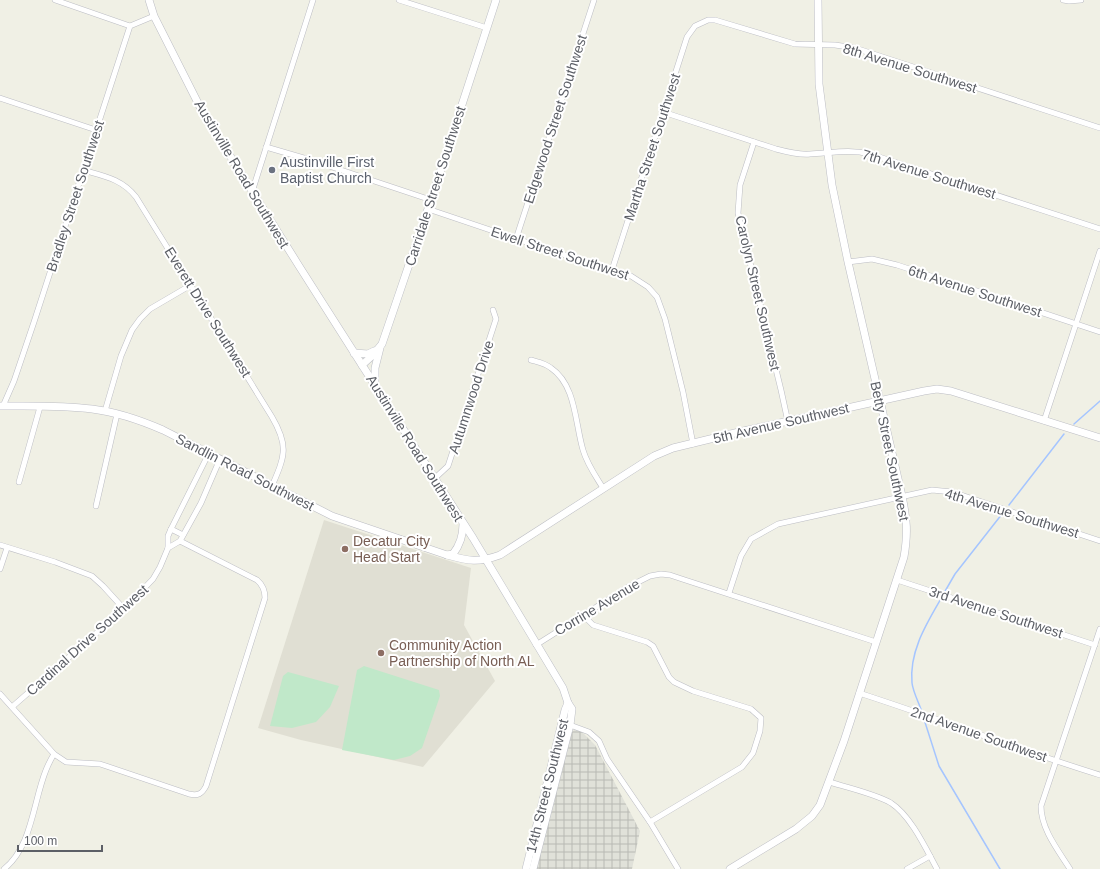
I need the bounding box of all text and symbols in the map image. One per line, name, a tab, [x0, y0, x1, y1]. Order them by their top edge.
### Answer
street label: Edgewood Street Southwest	[520, 32, 590, 205]
street label: 8th Avenue Southwest	[841, 40, 979, 96]
street label: Martha Street Southwest	[621, 71, 683, 223]
street label: Austinville Road Southwest	[191, 97, 293, 251]
street label: Carridale Street Southwest	[402, 104, 468, 268]
street label: Bradley Street Southwest	[43, 118, 107, 274]
street label: 7th Avenue Southwest	[860, 146, 998, 202]
place label: Austinville First Baptist Church	[280, 154, 374, 186]
marker: Austinville First Baptist Church	[267, 165, 277, 175]
street label: Carolyn Street Southwest	[732, 214, 784, 372]
street label: Ewell Street Southwest	[489, 223, 631, 283]
street label: Everett Drive Southwest	[161, 244, 255, 380]
street label: 6th Avenue Southwest	[906, 262, 1044, 320]
street label: Autumnwood Drive	[445, 338, 497, 456]
street label: Austinville Road Southwest	[363, 372, 467, 524]
street label: Betty Street Southwest	[867, 380, 913, 522]
street label: 5th Avenue Southwest	[711, 400, 851, 446]
street label: Sandlin Road Southwest	[173, 430, 317, 514]
street label: 4th Avenue Southwest	[943, 485, 1081, 541]
place label: Decatur City Head Start	[353, 533, 430, 565]
marker: Decatur City Head Start	[340, 544, 350, 554]
street label: Corrine Avenue	[552, 575, 643, 639]
street label: Cardinal Drive Southwest	[23, 581, 151, 699]
street label: 3rd Avenue Southwest	[927, 583, 1065, 641]
place label: Community Action Partnership of North AL	[389, 637, 535, 669]
marker: Community Action Partnership of North AL	[376, 648, 386, 658]
street label: 2nd Avenue Southwest	[909, 703, 1049, 765]
street label: 14th Street Southwest	[523, 717, 571, 855]
scale bar	[18, 827, 102, 853]
text: 100 m	[24, 834, 57, 848]

